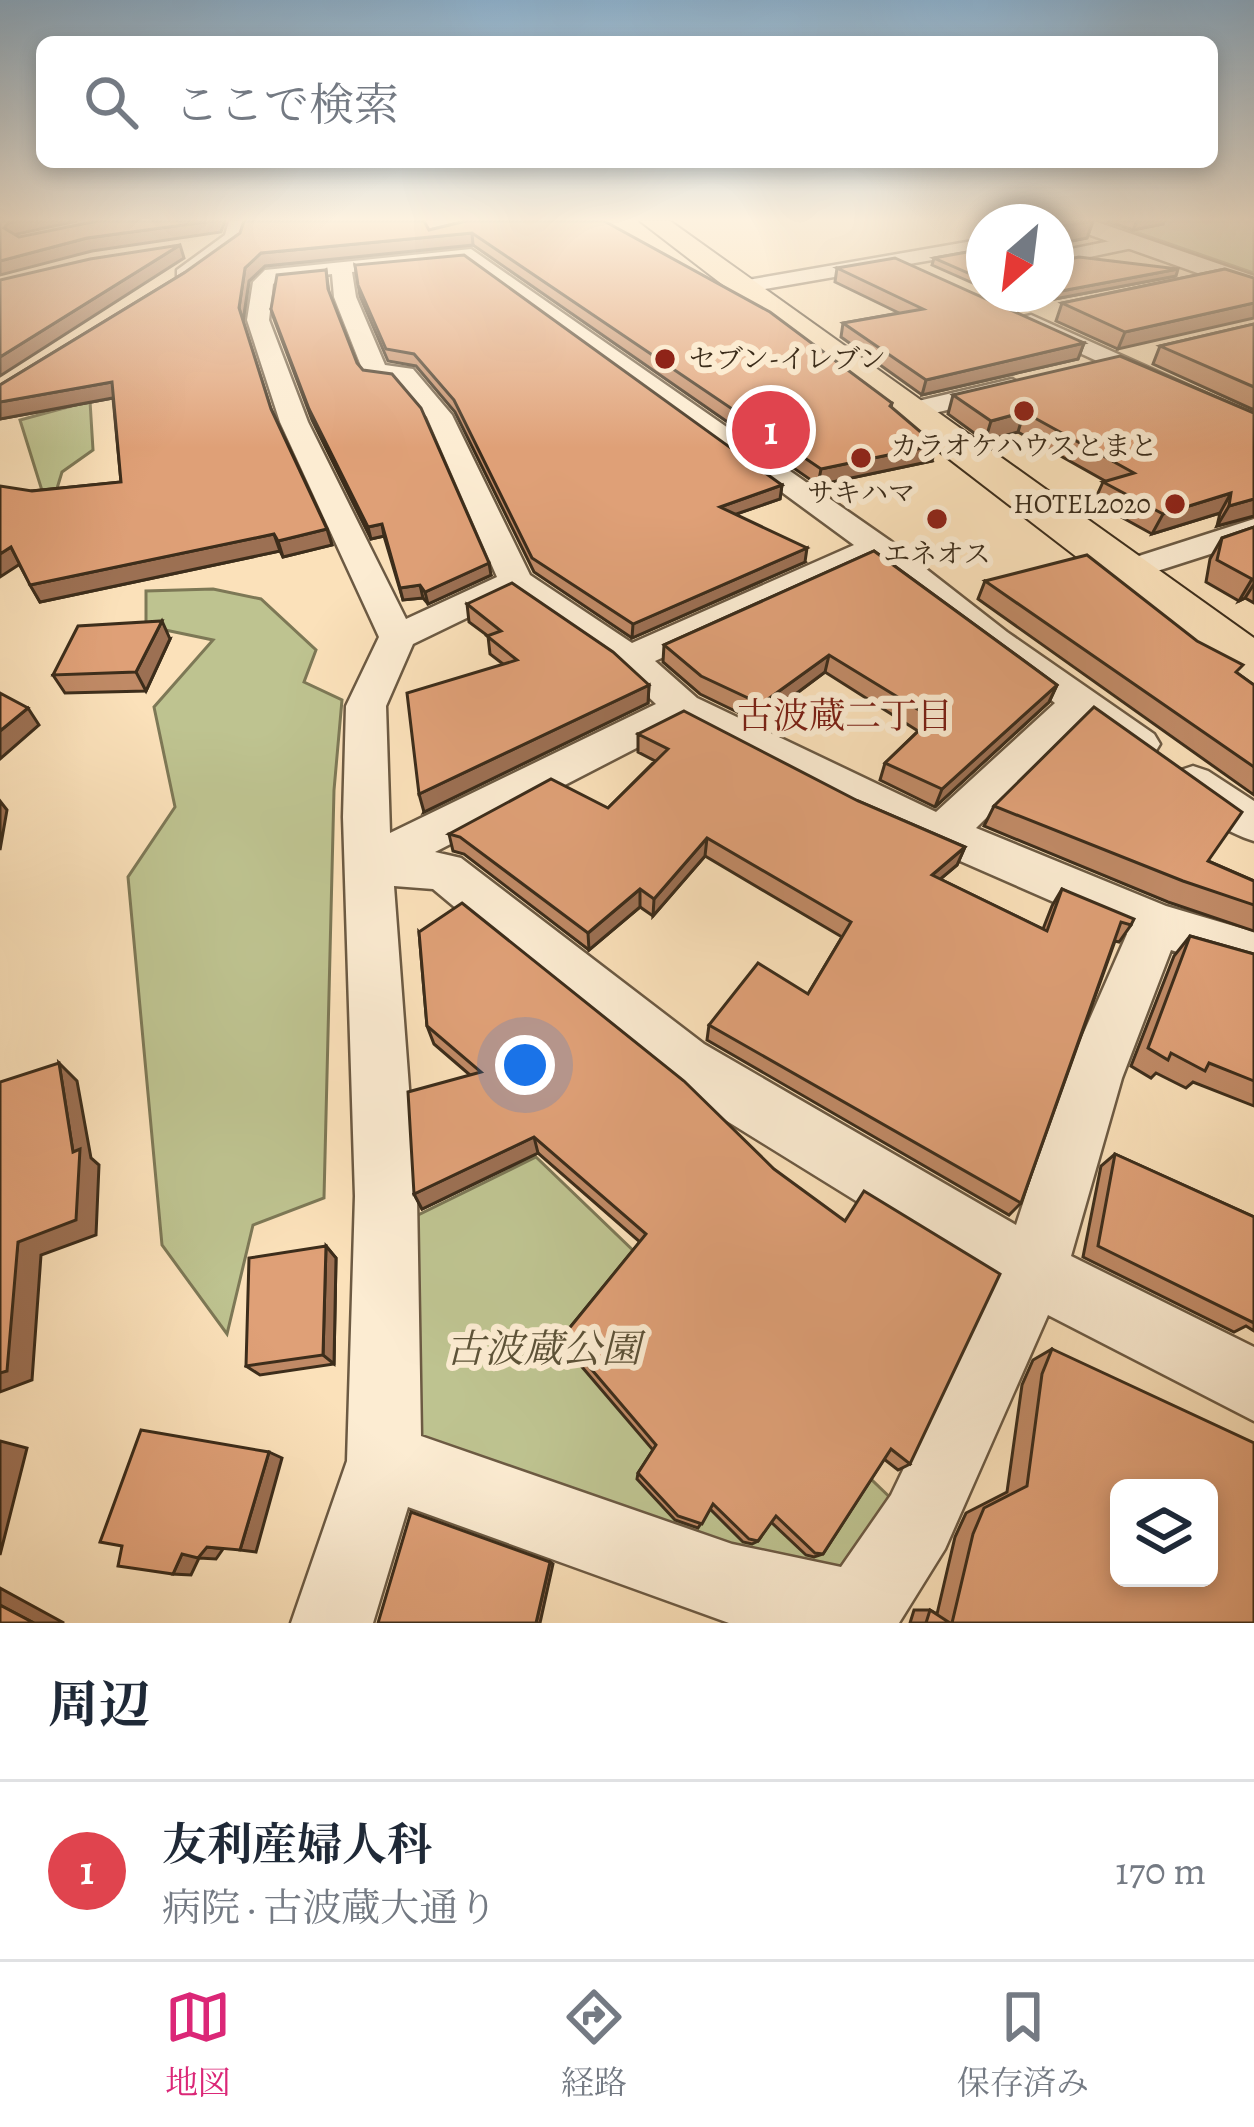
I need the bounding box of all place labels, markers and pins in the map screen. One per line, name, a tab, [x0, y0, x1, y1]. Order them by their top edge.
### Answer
place label: セブン-イレブン	[689, 341, 886, 377]
marker: セブン-イレブン	[652, 346, 678, 372]
pin: 1	[732, 385, 810, 475]
marker: カラオケハウスとまと	[1011, 398, 1037, 424]
place label: カラオケハウスとまと	[890, 428, 1158, 464]
marker: サキハマ	[848, 445, 874, 471]
place label: サキハマ	[807, 475, 915, 511]
place label: HOTEL2020	[1013, 486, 1151, 522]
marker: HOTEL2020	[1162, 491, 1188, 517]
marker: エネオス	[924, 506, 950, 532]
place label: エネオス	[883, 536, 991, 572]

